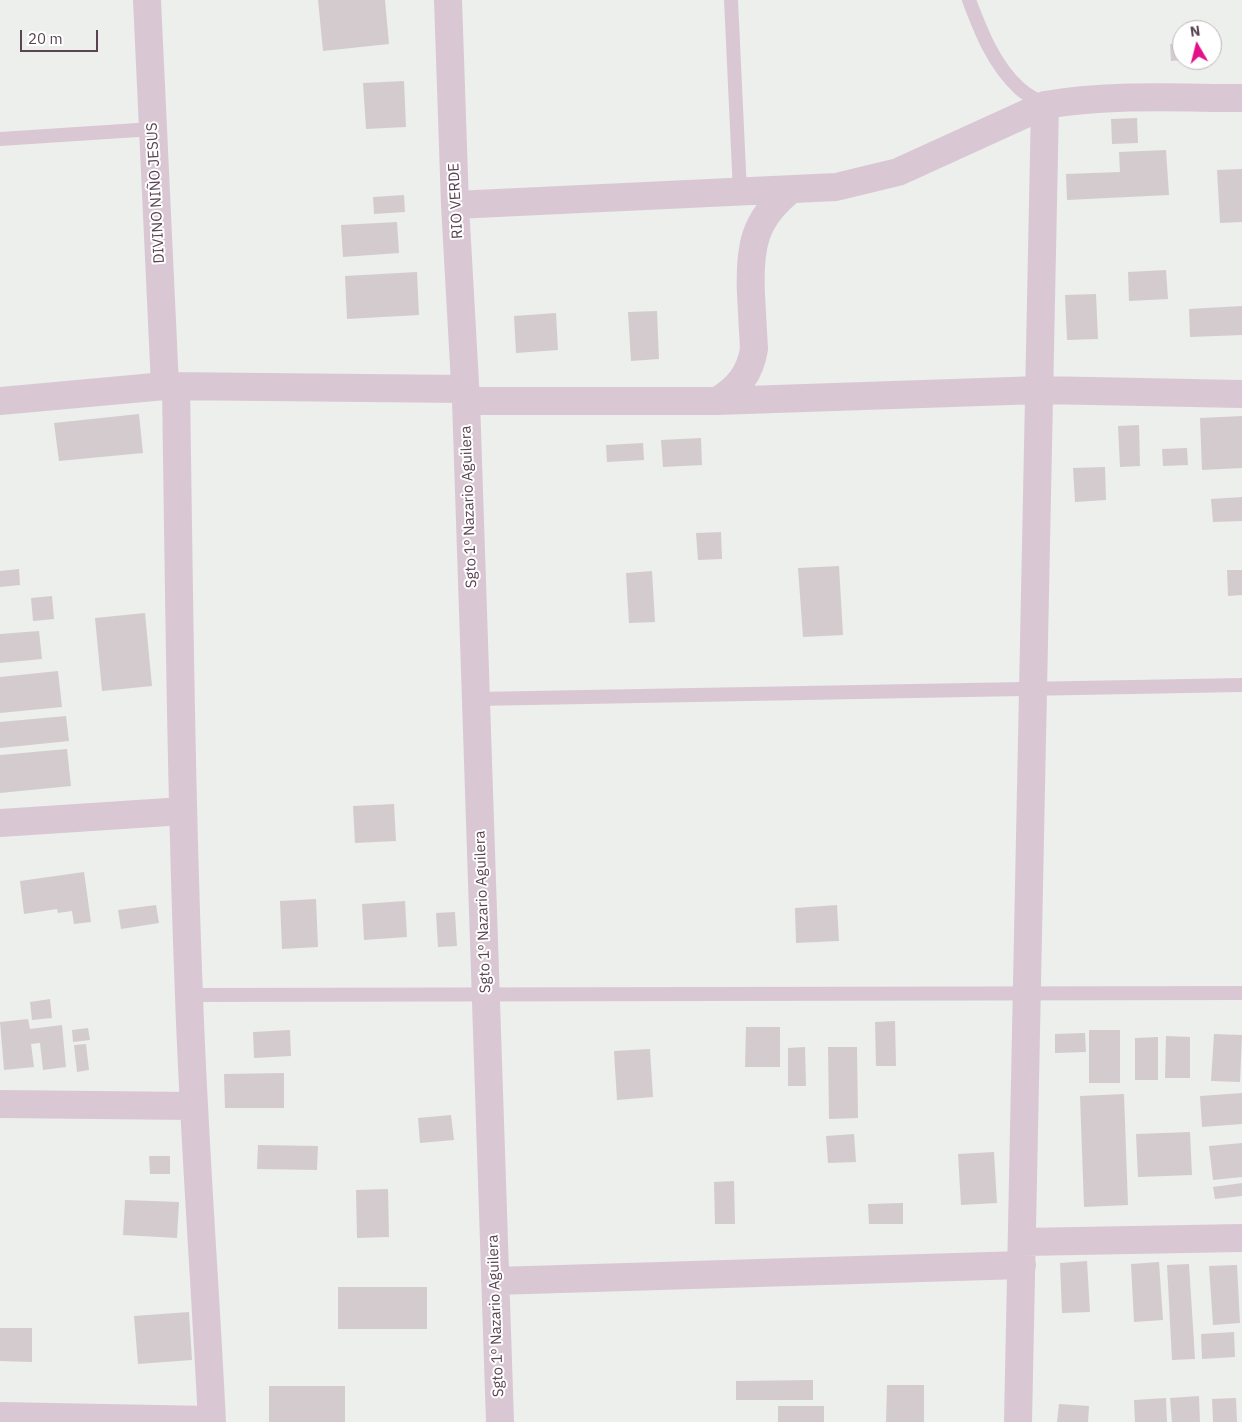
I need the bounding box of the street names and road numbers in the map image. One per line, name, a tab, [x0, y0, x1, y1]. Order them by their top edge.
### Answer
street label: DIVINO NIÑO JESUS	[143, 122, 169, 264]
street label: RIO VERDE	[445, 163, 467, 239]
street label: Sgto 1º Nazario Aguilera	[457, 425, 481, 589]
street label: Sgto 1º Nazario Aguilera	[471, 830, 495, 994]
street label: Sgto 1º Nazario Aguilera	[484, 1234, 508, 1398]

